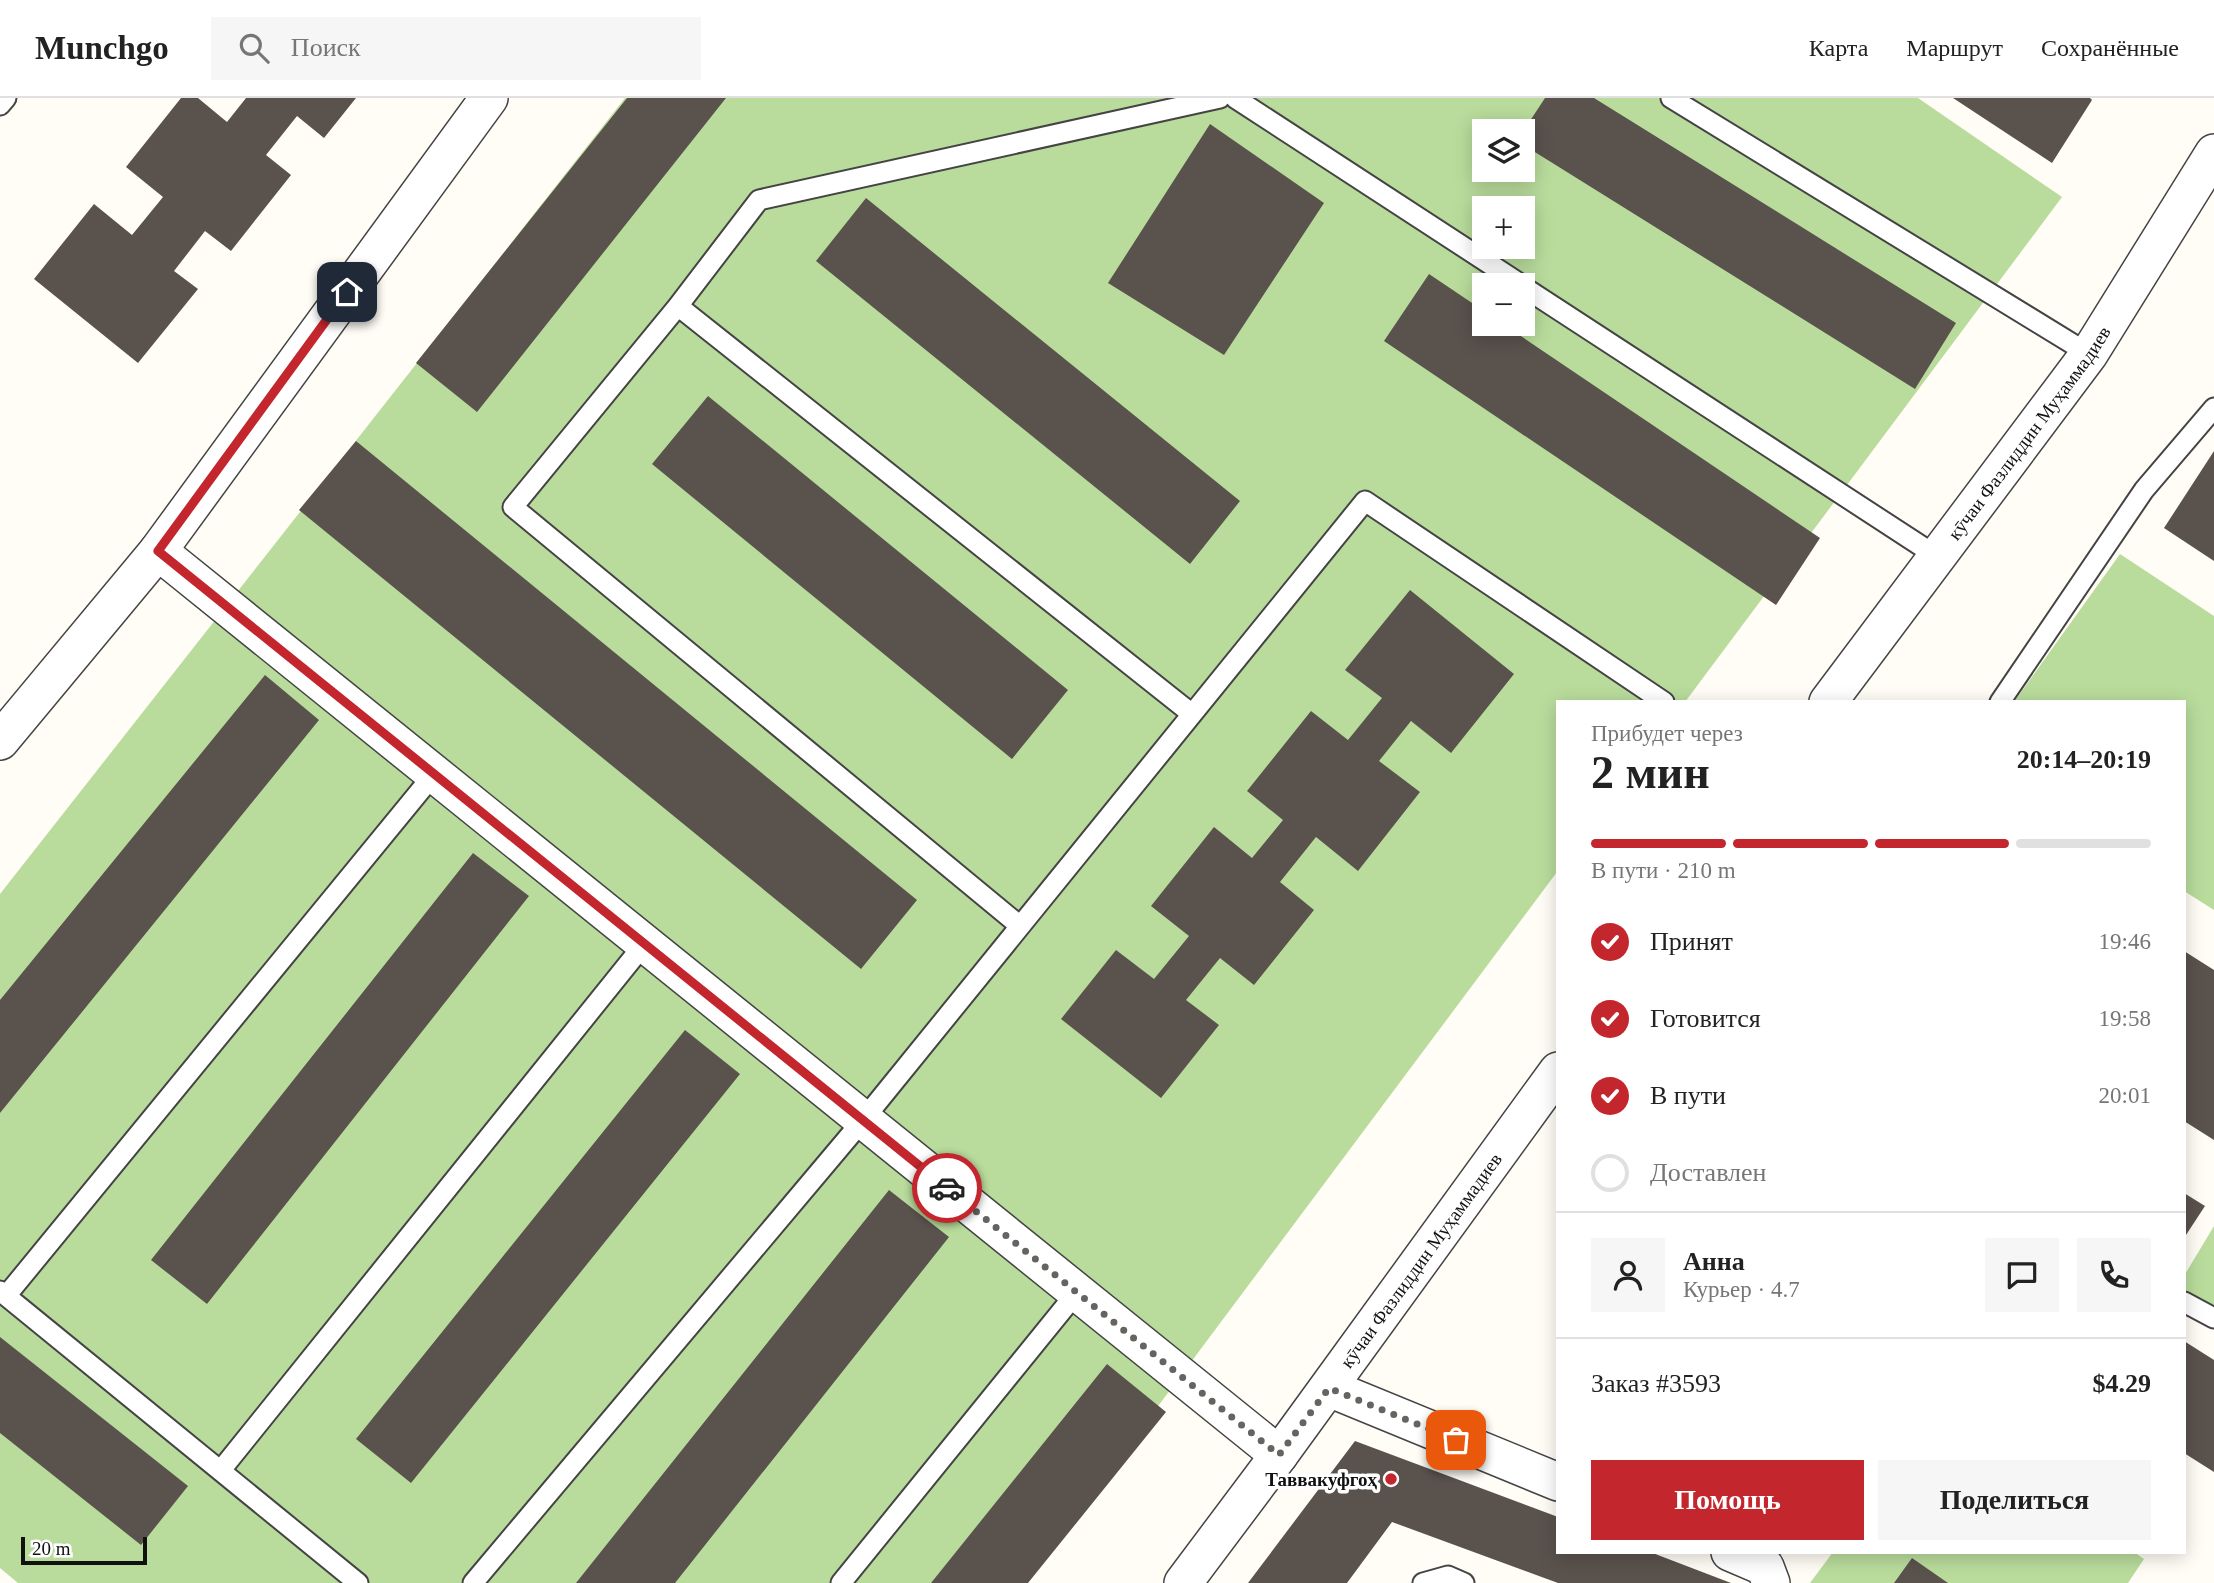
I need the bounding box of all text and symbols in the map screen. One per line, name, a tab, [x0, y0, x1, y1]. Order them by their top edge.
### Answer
search box	[211, 17, 701, 80]
icon: search	[235, 29, 273, 67]
text: Munchgo	[35, 30, 169, 66]
text: Поиск	[291, 33, 361, 62]
text: Карта	[1809, 35, 1868, 61]
text: Маршрут	[1906, 35, 2003, 61]
text: Сохранённые	[2041, 35, 2179, 61]
map controls	[1472, 119, 1535, 336]
button: layers	[1472, 119, 1535, 182]
button: +	[1472, 196, 1535, 259]
pin	[317, 262, 377, 322]
icon: home	[328, 273, 366, 311]
button: −	[1472, 273, 1535, 336]
street label: кӯчаи Фазлиддин Муҳаммадиев	[1944, 322, 2115, 544]
text: Прибудет через	[1591, 721, 1743, 746]
text: 20:14–20:19	[2017, 745, 2151, 774]
text: 2 мин	[1591, 747, 1710, 798]
text: В пути · 210 m	[1591, 858, 1736, 883]
icon: check	[1591, 923, 1629, 961]
text: Принят	[1650, 927, 1733, 956]
text: 19:46	[2099, 929, 2151, 954]
icon: check	[1591, 1000, 1629, 1038]
text: Готовится	[1650, 1004, 1761, 1033]
text: 19:58	[2099, 1006, 2151, 1031]
icon: check	[1591, 1077, 1629, 1115]
text: В пути	[1650, 1081, 1726, 1110]
text: 20:01	[2099, 1083, 2151, 1108]
street label: кӯчаи Фазлиддин Муҳаммадиев	[1336, 1149, 1506, 1372]
courier	[912, 1153, 982, 1223]
text: Доставлен	[1650, 1158, 1767, 1187]
icon: car	[928, 1169, 966, 1207]
button: person	[1591, 1238, 1665, 1312]
button: chat	[1985, 1238, 2059, 1312]
button: phone	[2077, 1238, 2151, 1312]
text: Анна	[1683, 1247, 1745, 1276]
text: Курьер · 4.7	[1683, 1277, 1800, 1302]
text: Заказ #3593	[1591, 1369, 1721, 1398]
text: $4.29	[2093, 1369, 2151, 1398]
pin	[1426, 1410, 1486, 1470]
icon: bag	[1437, 1421, 1475, 1459]
button: Помощь	[1591, 1460, 1864, 1540]
button: Поделиться	[1878, 1460, 2151, 1540]
place label: Таввакуфгоҳ	[1265, 1469, 1377, 1490]
marker: Таввакуфгоҳ	[1383, 1471, 1399, 1487]
scale bar	[21, 1534, 147, 1566]
text: 20 m	[32, 1538, 71, 1559]

